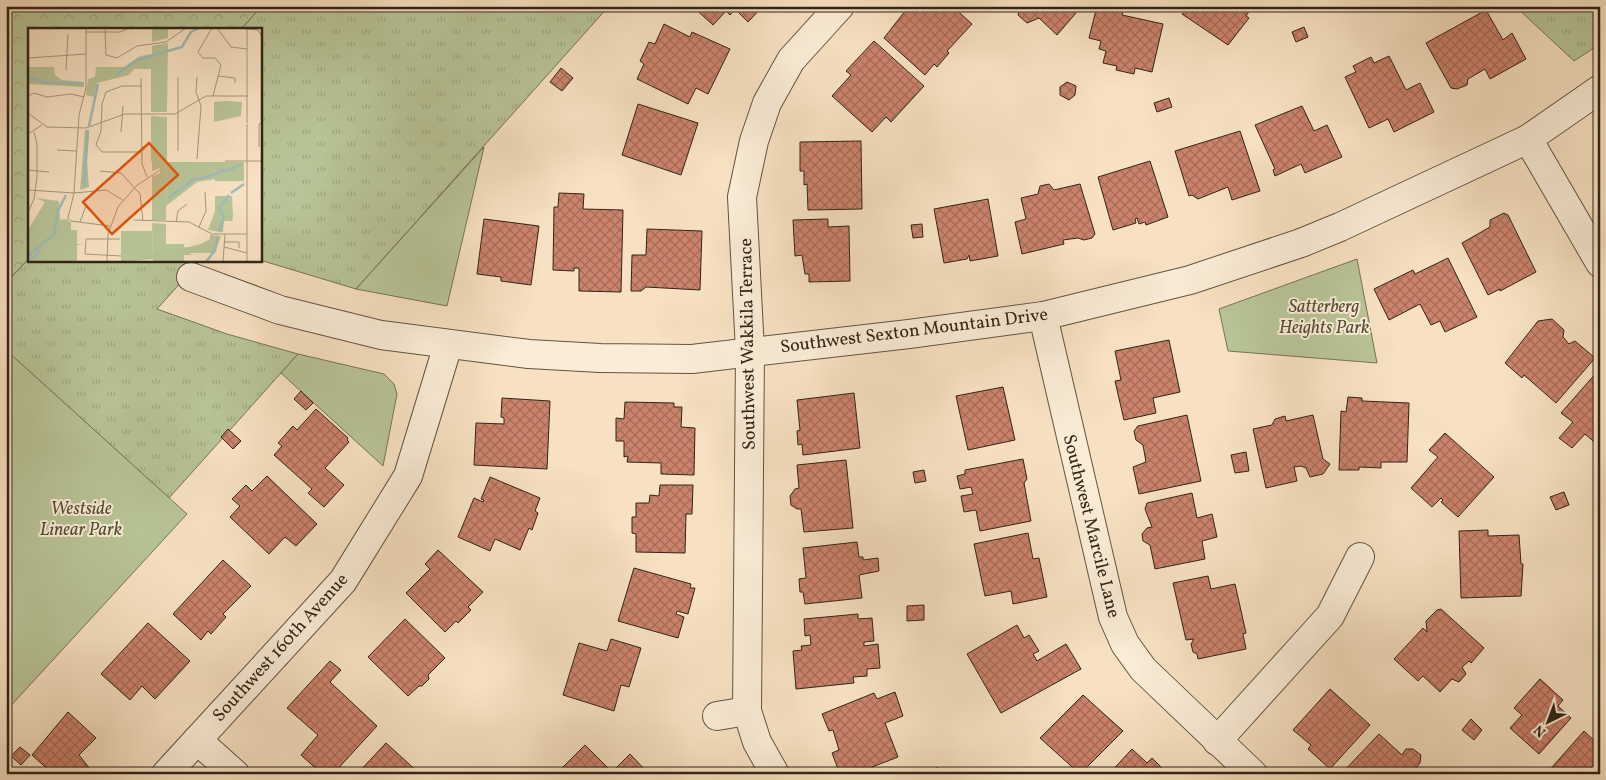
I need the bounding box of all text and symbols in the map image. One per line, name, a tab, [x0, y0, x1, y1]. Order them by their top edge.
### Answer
inset map	[28, 28, 261, 261]
street label: Southwest Wakkila Terrace	[734, 238, 763, 450]
park label: Satterberg Heights Park	[1279, 295, 1369, 341]
street label: Southwest Sexton Mountain Drive	[779, 303, 1050, 360]
street label: Southwest Marcile Lane	[1056, 432, 1125, 621]
park label: Westside Linear Park	[40, 497, 122, 543]
street label: Southwest 160th Avenue	[207, 568, 355, 728]
north arrow	[1524, 698, 1574, 748]
text: N	[1530, 720, 1550, 741]

